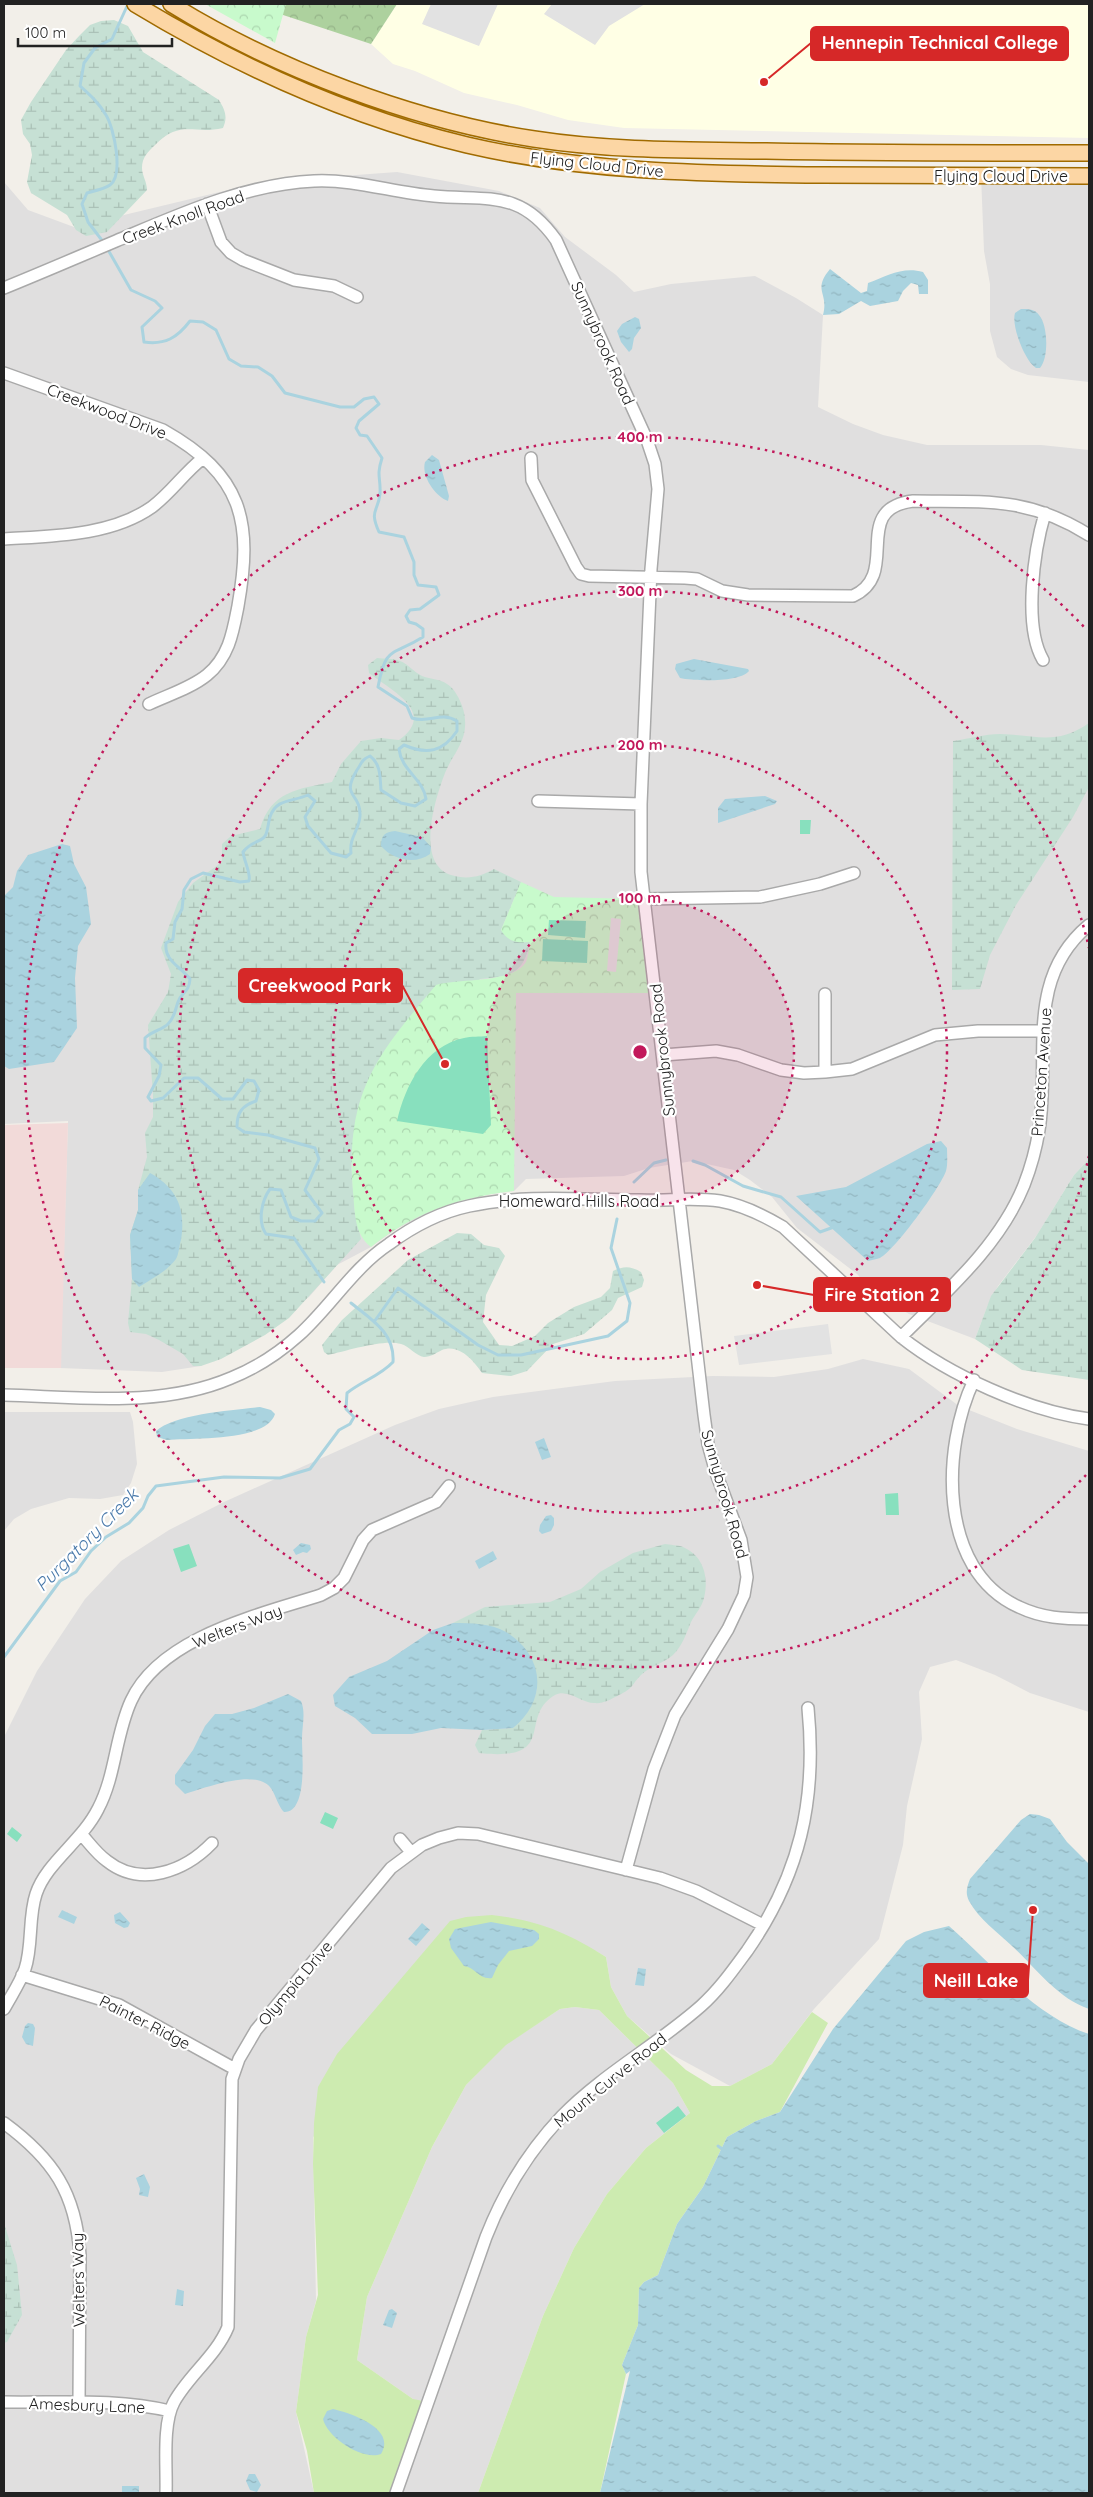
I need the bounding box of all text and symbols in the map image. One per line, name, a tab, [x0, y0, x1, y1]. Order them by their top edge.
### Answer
scale bar	[18, 15, 171, 47]
text: 100 m	[25, 23, 66, 42]
callout: Hennepin Technical College	[811, 27, 1068, 60]
text: Hennepin Technical College	[822, 31, 1058, 54]
street label: Flying Cloud Drive	[529, 147, 665, 181]
street label: Flying Cloud Drive	[934, 166, 1068, 186]
street label: Creek Knoll Road	[119, 186, 247, 248]
street label: Sunnybrook Road	[567, 278, 639, 408]
street label: Creekwood Drive	[44, 379, 170, 443]
text: 400 m	[617, 427, 663, 446]
text: 300 m	[618, 581, 662, 600]
text: 200 m	[618, 735, 663, 754]
text: 100 m	[619, 888, 661, 907]
callout: Creekwood Park	[239, 969, 402, 1002]
text: Creekwood Park	[249, 974, 391, 997]
street label: Sunnybrook Road	[645, 983, 679, 1117]
street label: Princeton Avenue	[1027, 1007, 1055, 1137]
centre of rings	[631, 1043, 649, 1061]
street label: Homeward Hills Road	[499, 1191, 659, 1211]
callout: Fire Station 2	[814, 1278, 950, 1311]
text: Fire Station 2	[824, 1283, 940, 1306]
street label: Sunnybrook Road	[697, 1427, 753, 1561]
water label: Purgatory Creek	[30, 1482, 144, 1596]
street label: Welters Way	[189, 1600, 285, 1652]
street label: Olympia Drive	[254, 1936, 336, 2030]
callout: Neill Lake	[924, 1964, 1028, 1997]
text: Neill Lake	[934, 1969, 1018, 1992]
street label: Painter Ridge	[96, 1991, 194, 2053]
street label: Mount Curve Road	[550, 2028, 670, 2132]
street label: Welters Way	[67, 2233, 89, 2327]
street label: Amesbury Lane	[28, 2393, 146, 2417]

